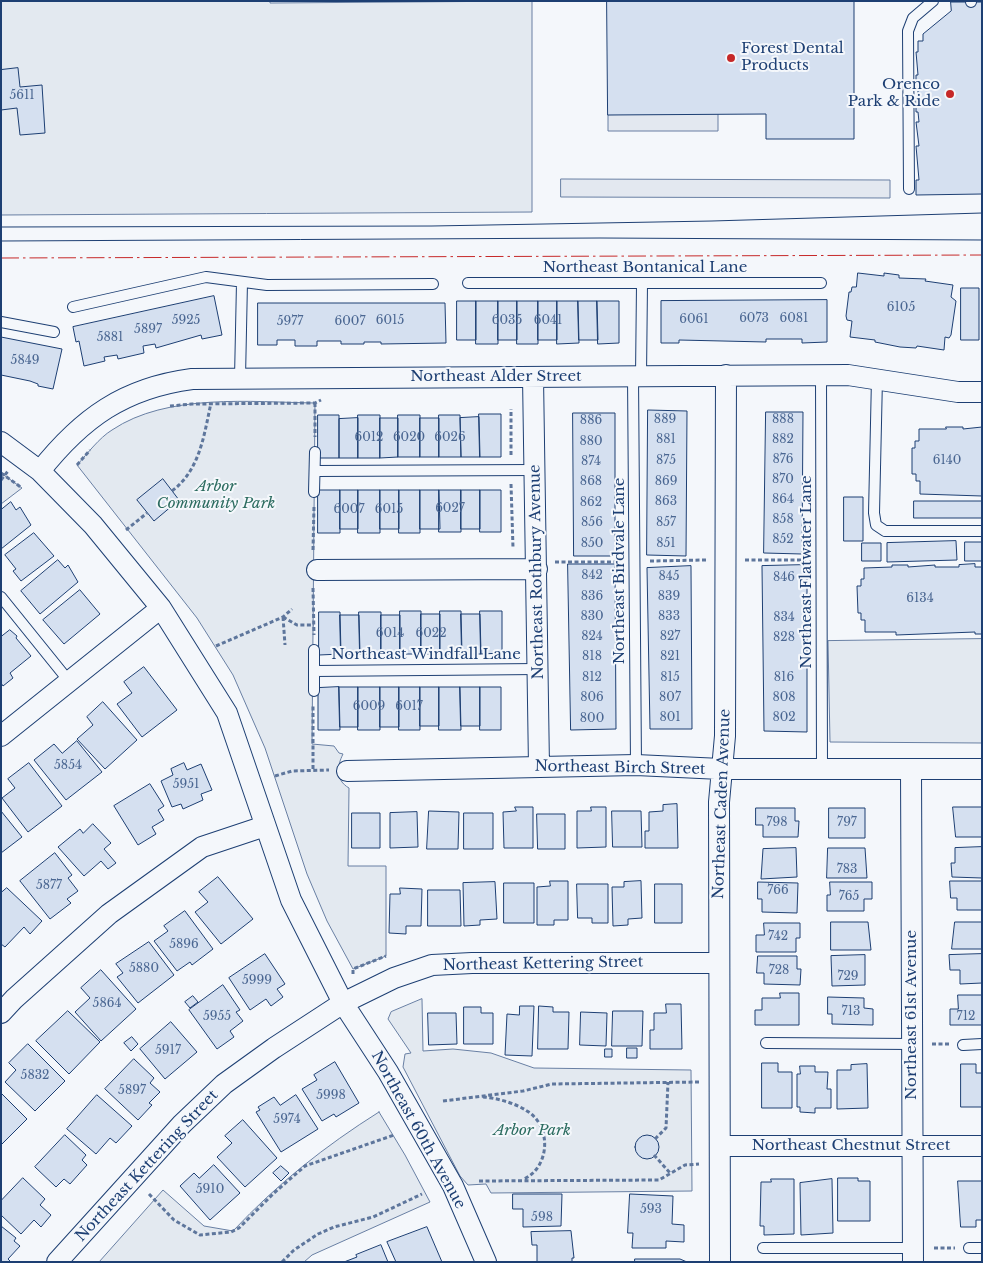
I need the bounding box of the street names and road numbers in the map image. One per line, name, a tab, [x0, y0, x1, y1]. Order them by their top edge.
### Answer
street label: Northeast Bontanical Lane	[543, 259, 747, 277]
street label: Northeast Alder Street	[410, 368, 582, 386]
street label: Northeast Rothbury Avenue	[526, 464, 548, 680]
street label: Northeast Flatwater Lane	[798, 475, 816, 669]
street label: Northeast Birdvale Lane	[611, 478, 629, 664]
street label: Northeast Windfall Lane	[331, 646, 521, 664]
street label: Northeast Caden Avenue	[710, 708, 734, 900]
street label: Northeast Birch Street	[534, 758, 706, 778]
street label: Northeast 61st Avenue	[903, 930, 921, 1100]
street label: Northeast Kettering Street	[443, 953, 643, 975]
street label: Northeast 60th Avenue	[367, 1048, 469, 1212]
street label: Northeast Kettering Street	[72, 1087, 222, 1245]
street label: Northeast Chestnut Street	[752, 1137, 950, 1155]

